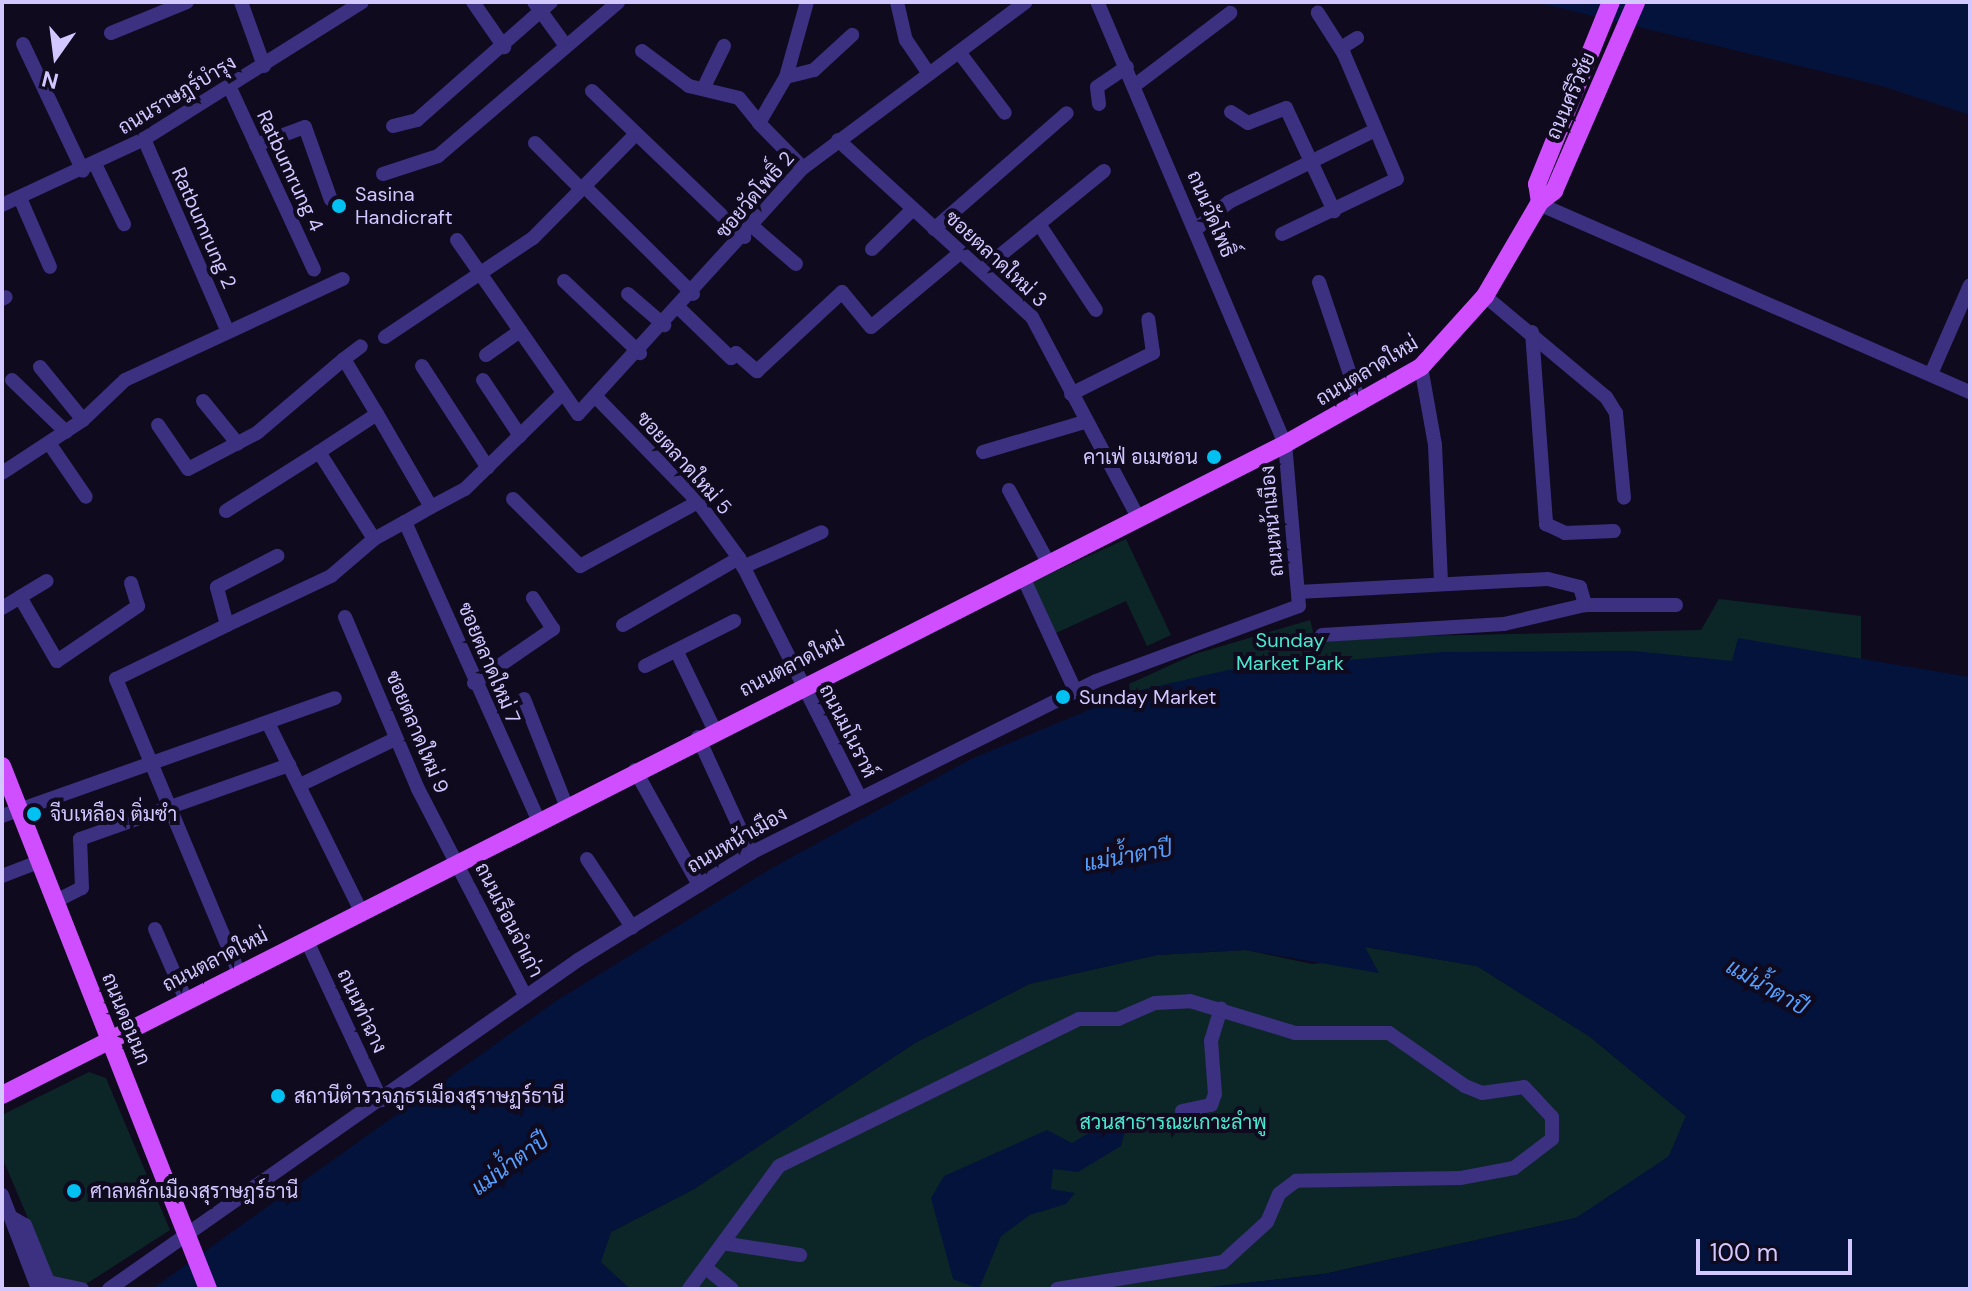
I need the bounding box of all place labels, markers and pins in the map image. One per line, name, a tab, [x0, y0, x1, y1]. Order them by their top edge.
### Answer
place label: Sasina Handicraft	[355, 182, 453, 229]
marker: Sasina Handicraft	[330, 197, 348, 215]
place label: คาเฟ่ อเมซอน	[1083, 445, 1198, 469]
marker: คาเฟ่ อเมซอน	[1205, 448, 1223, 466]
place label: Sunday Market	[1079, 685, 1216, 709]
marker: Sunday Market	[1054, 688, 1072, 706]
place label: จีบเหลือง ติ่มซำ	[50, 802, 177, 826]
marker: จีบเหลือง ติ่มซำ	[25, 805, 43, 823]
place label: สถานีตำรวจภูธรเมืองสุราษฏร์ธานี	[294, 1084, 564, 1108]
marker: สถานีตำรวจภูธรเมืองสุราษฏร์ธานี	[269, 1087, 287, 1105]
place label: ศาลหลักเมืองสุราษฎร์ธานี	[90, 1179, 298, 1203]
marker: ศาลหลักเมืองสุราษฎร์ธานี	[65, 1182, 83, 1200]

